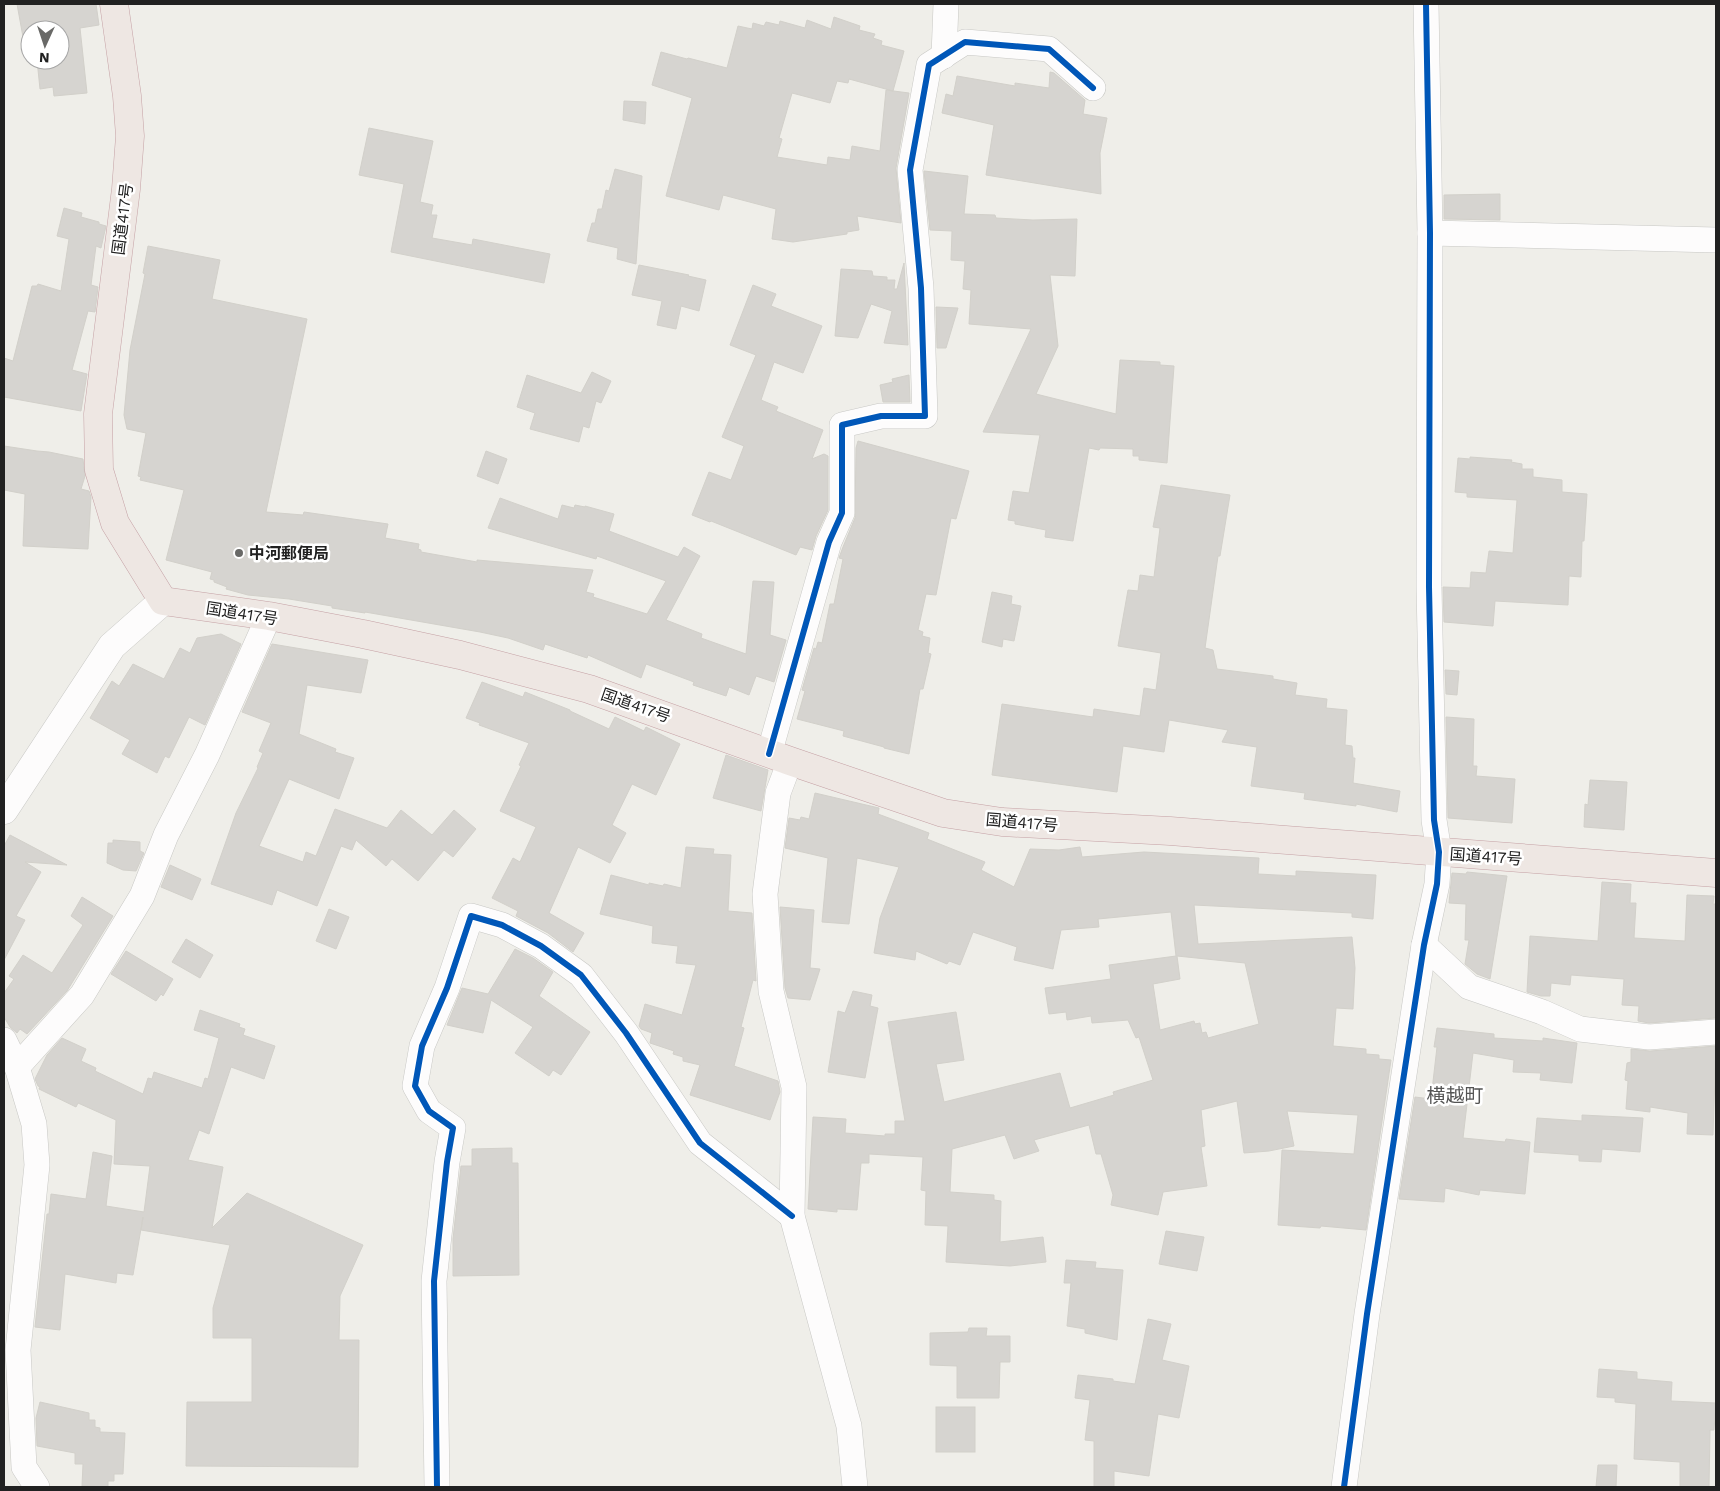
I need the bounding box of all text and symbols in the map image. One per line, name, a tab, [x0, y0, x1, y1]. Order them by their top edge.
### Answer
north arrow	[20, 20, 70, 70]
text: N	[39, 50, 50, 66]
street label: 国道417号	[109, 182, 136, 256]
place label: 中河郵便局	[249, 544, 329, 563]
marker: 中河郵便局	[233, 547, 245, 559]
street label: 国道417号	[205, 598, 279, 629]
street label: 国道417号	[598, 685, 673, 726]
street label: 国道417号	[985, 810, 1059, 835]
street label: 国道417号	[1449, 844, 1523, 869]
district label: 横越町	[1426, 1084, 1484, 1107]

